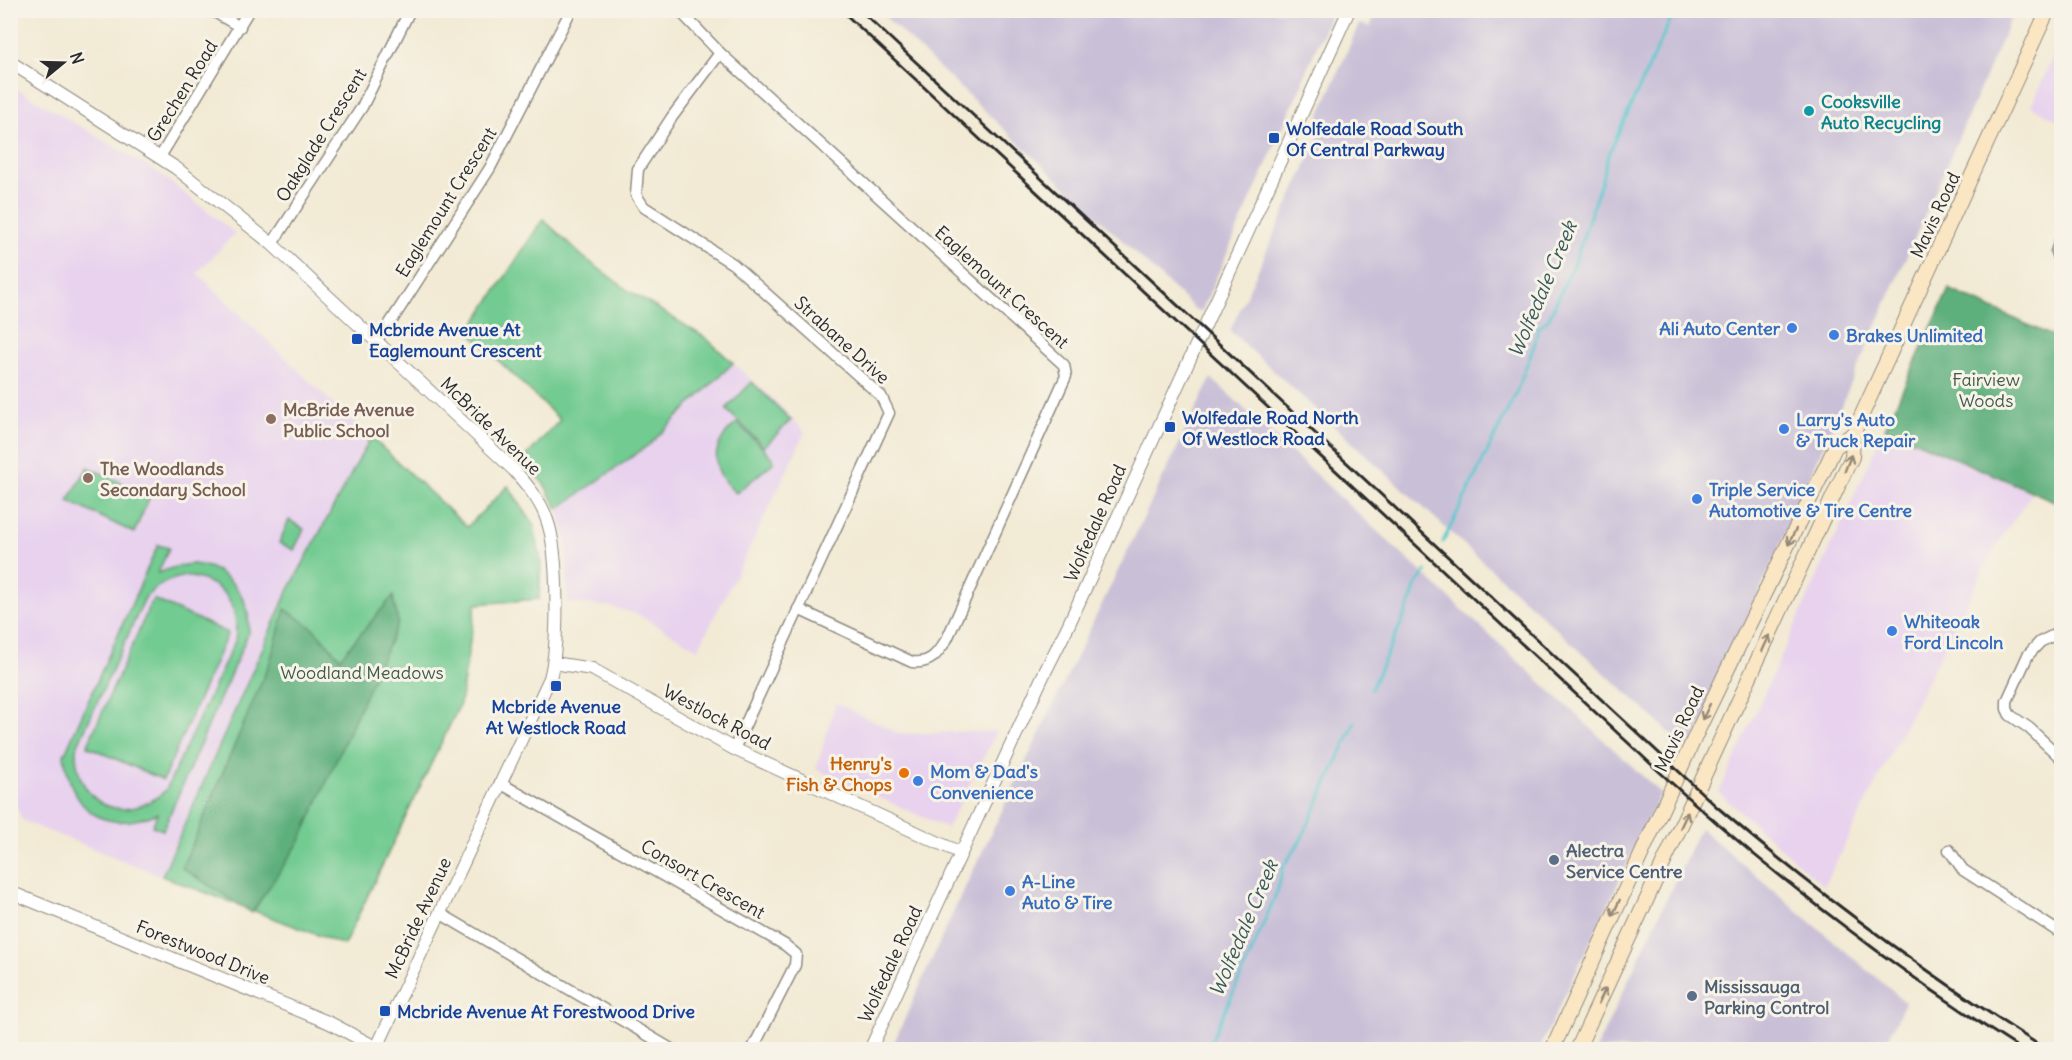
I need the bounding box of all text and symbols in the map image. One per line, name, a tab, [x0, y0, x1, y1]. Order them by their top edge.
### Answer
north arrow	[33, 33, 93, 93]
street label: Grechen Road	[142, 36, 223, 146]
text: N	[66, 50, 88, 67]
street label: Oakglade Crescent	[271, 64, 371, 206]
place label: Cooksville Auto Recycling	[1821, 90, 1941, 134]
marker: Cooksville Auto Recycling	[1802, 104, 1816, 118]
place label: Wolfedale Road South Of Central Parkway	[1286, 117, 1464, 161]
street label: Eaglemount Crescent	[391, 123, 501, 281]
marker: Wolfedale Road South Of Central Parkway	[1267, 131, 1281, 145]
street label: Mavis Road	[1905, 168, 1965, 262]
water label: Wolfedale Creek	[1502, 215, 1583, 361]
street label: Eaglemount Crescent	[930, 221, 1074, 353]
street label: Strabane Drive	[790, 291, 894, 389]
place label: Ali Auto Center	[1659, 317, 1781, 340]
place label: Mcbride Avenue At Eaglemount Crescent	[369, 318, 543, 362]
marker: Ali Auto Center	[1785, 321, 1799, 335]
place label: Brakes Unlimited	[1846, 324, 1983, 347]
marker: Brakes Unlimited	[1827, 328, 1841, 342]
marker: Mcbride Avenue At Eaglemount Crescent	[350, 332, 364, 346]
park label: Fairview Woods	[1952, 368, 2020, 412]
street label: McBride Avenue	[436, 372, 546, 480]
place label: McBride Avenue Public School	[283, 398, 415, 442]
place label: Wolfedale Road North Of Westlock Road	[1182, 406, 1359, 450]
place label: Larry's Auto & Truck Repair	[1796, 408, 1916, 452]
marker: McBride Avenue Public School	[264, 412, 278, 426]
marker: Wolfedale Road North Of Westlock Road	[1163, 420, 1177, 434]
marker: Larry's Auto & Truck Repair	[1777, 422, 1791, 436]
one-way arrow	[1844, 455, 1855, 473]
place label: The Woodlands Secondary School	[100, 457, 246, 501]
street label: Wolfedale Road	[1059, 460, 1131, 585]
marker: The Woodlands Secondary School	[81, 471, 95, 485]
place label: Triple Service Automotive & Tire Centre	[1709, 478, 1912, 522]
marker: Triple Service Automotive & Tire Centre	[1690, 492, 1704, 506]
one-way arrow	[1785, 527, 1797, 545]
place label: Whiteoak Ford Lincoln	[1904, 610, 2004, 654]
marker: Whiteoak Ford Lincoln	[1885, 624, 1899, 638]
one-way arrow	[1761, 634, 1773, 652]
park label: Woodland Meadows	[280, 661, 444, 684]
marker: Mcbride Avenue At Westlock Road	[549, 679, 563, 693]
street label: Westlock Road	[659, 679, 775, 755]
street label: Mavis Road	[1649, 682, 1709, 776]
place label: Mcbride Avenue At Westlock Road	[486, 695, 627, 739]
one-way arrow	[1700, 702, 1712, 720]
place label: Henry's Fish & Chops	[786, 752, 892, 796]
place label: Mom & Dad's Convenience	[930, 760, 1038, 804]
marker: Henry's Fish & Chops	[897, 766, 911, 780]
marker: Mom & Dad's Convenience	[911, 774, 925, 788]
one-way arrow	[1679, 811, 1690, 829]
street label: Consort Crescent	[637, 834, 769, 924]
place label: Alectra Service Centre	[1566, 839, 1683, 883]
marker: Alectra Service Centre	[1547, 853, 1561, 867]
street label: McBride Avenue	[380, 854, 456, 982]
water label: Wolfedale Creek	[1203, 854, 1284, 1000]
place label: A-Line Auto & Tire	[1022, 870, 1113, 914]
marker: A-Line Auto & Tire	[1003, 884, 1017, 898]
one-way arrow	[1610, 899, 1622, 917]
street label: Wolfedale Road	[853, 902, 927, 1026]
street label: Forestwood Drive	[133, 915, 273, 989]
place label: Mississauga Parking Control	[1704, 975, 1829, 1019]
one-way arrow	[1596, 988, 1608, 1006]
marker: Mississauga Parking Control	[1685, 989, 1699, 1003]
place label: Mcbride Avenue At Forestwood Drive	[397, 1000, 695, 1023]
marker: Mcbride Avenue At Forestwood Drive	[378, 1004, 392, 1018]

